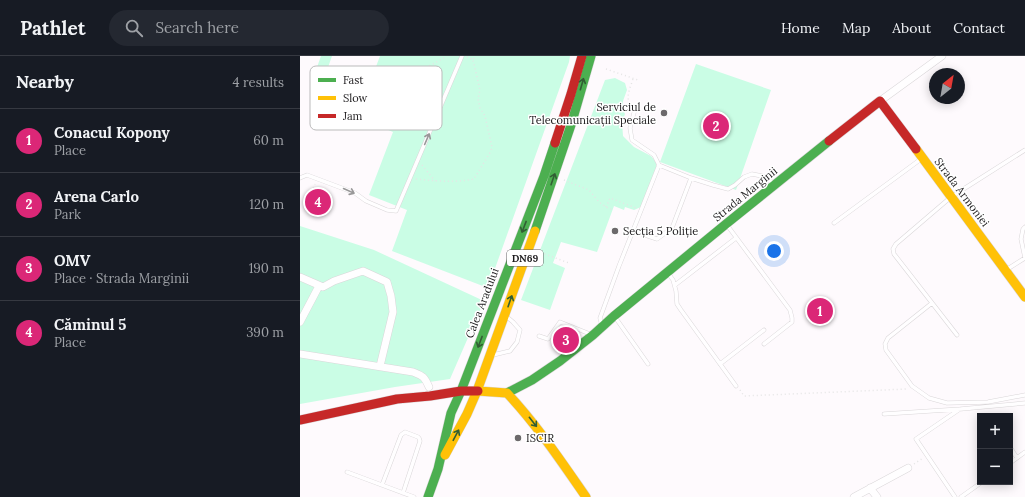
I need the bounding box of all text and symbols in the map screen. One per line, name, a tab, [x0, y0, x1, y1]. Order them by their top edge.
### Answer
search box	[109, 10, 389, 46]
text: Pathlet	[20, 16, 85, 40]
icon: search	[123, 17, 145, 39]
text: Search here	[155, 18, 239, 37]
text: Home	[781, 19, 820, 37]
text: Map	[842, 19, 870, 37]
text: About	[892, 19, 931, 37]
text: Contact	[953, 19, 1005, 37]
legend	[310, 66, 442, 130]
north arrow	[929, 68, 965, 104]
text: Nearby	[16, 71, 74, 93]
text: Fast	[343, 73, 364, 87]
text: 4 results	[233, 74, 284, 91]
one-way arrow	[579, 78, 586, 91]
text: Slow	[343, 91, 368, 105]
place label: Serviciul de Telecomunicații Speciale	[529, 100, 656, 127]
marker: Serviciul de Telecomunicații Speciale	[659, 108, 669, 118]
text: Jam	[342, 109, 363, 123]
pin: 2	[703, 111, 729, 141]
text: Conacul Kopony	[54, 123, 170, 142]
text: 1	[26, 132, 32, 149]
text: 60 m	[253, 132, 284, 149]
one-way arrow	[424, 134, 431, 146]
text: Place	[54, 142, 86, 159]
street label: Strada Armoniei	[932, 155, 992, 229]
street label: Strada Marginii	[710, 164, 780, 224]
one-way arrow	[550, 172, 557, 185]
text: Arena Carlo	[54, 187, 139, 206]
pin: 4	[305, 187, 331, 217]
one-way arrow	[343, 188, 355, 195]
text: 2	[26, 196, 32, 213]
text: 120 m	[249, 196, 284, 213]
text: Park	[54, 206, 81, 223]
one-way arrow	[520, 220, 528, 232]
place label: Secția 5 Poliție	[623, 224, 698, 238]
marker: Secția 5 Poliție	[610, 226, 620, 236]
your location	[764, 241, 784, 261]
road number: DN69	[507, 250, 543, 266]
text: OMV	[54, 251, 90, 270]
text: 3	[25, 260, 33, 277]
text: 190 m	[249, 260, 284, 277]
street label: Calea Aradului	[462, 266, 502, 340]
text: Place · Strada Marginii	[54, 270, 189, 287]
one-way arrow	[506, 296, 514, 308]
pin: 1	[807, 296, 833, 326]
text: Căminul 5	[54, 315, 126, 334]
text: 4	[25, 324, 33, 341]
text: 390 m	[246, 324, 284, 341]
pin: 3	[553, 325, 579, 355]
text: Place	[54, 334, 86, 351]
one-way arrow	[475, 335, 483, 347]
map controls	[977, 413, 1013, 485]
button: +	[977, 413, 1013, 449]
one-way arrow	[529, 417, 537, 428]
one-way arrow	[453, 429, 461, 441]
place label: ISCIR	[526, 431, 554, 445]
marker: ISCIR	[513, 433, 523, 443]
button: −	[977, 449, 1013, 485]

